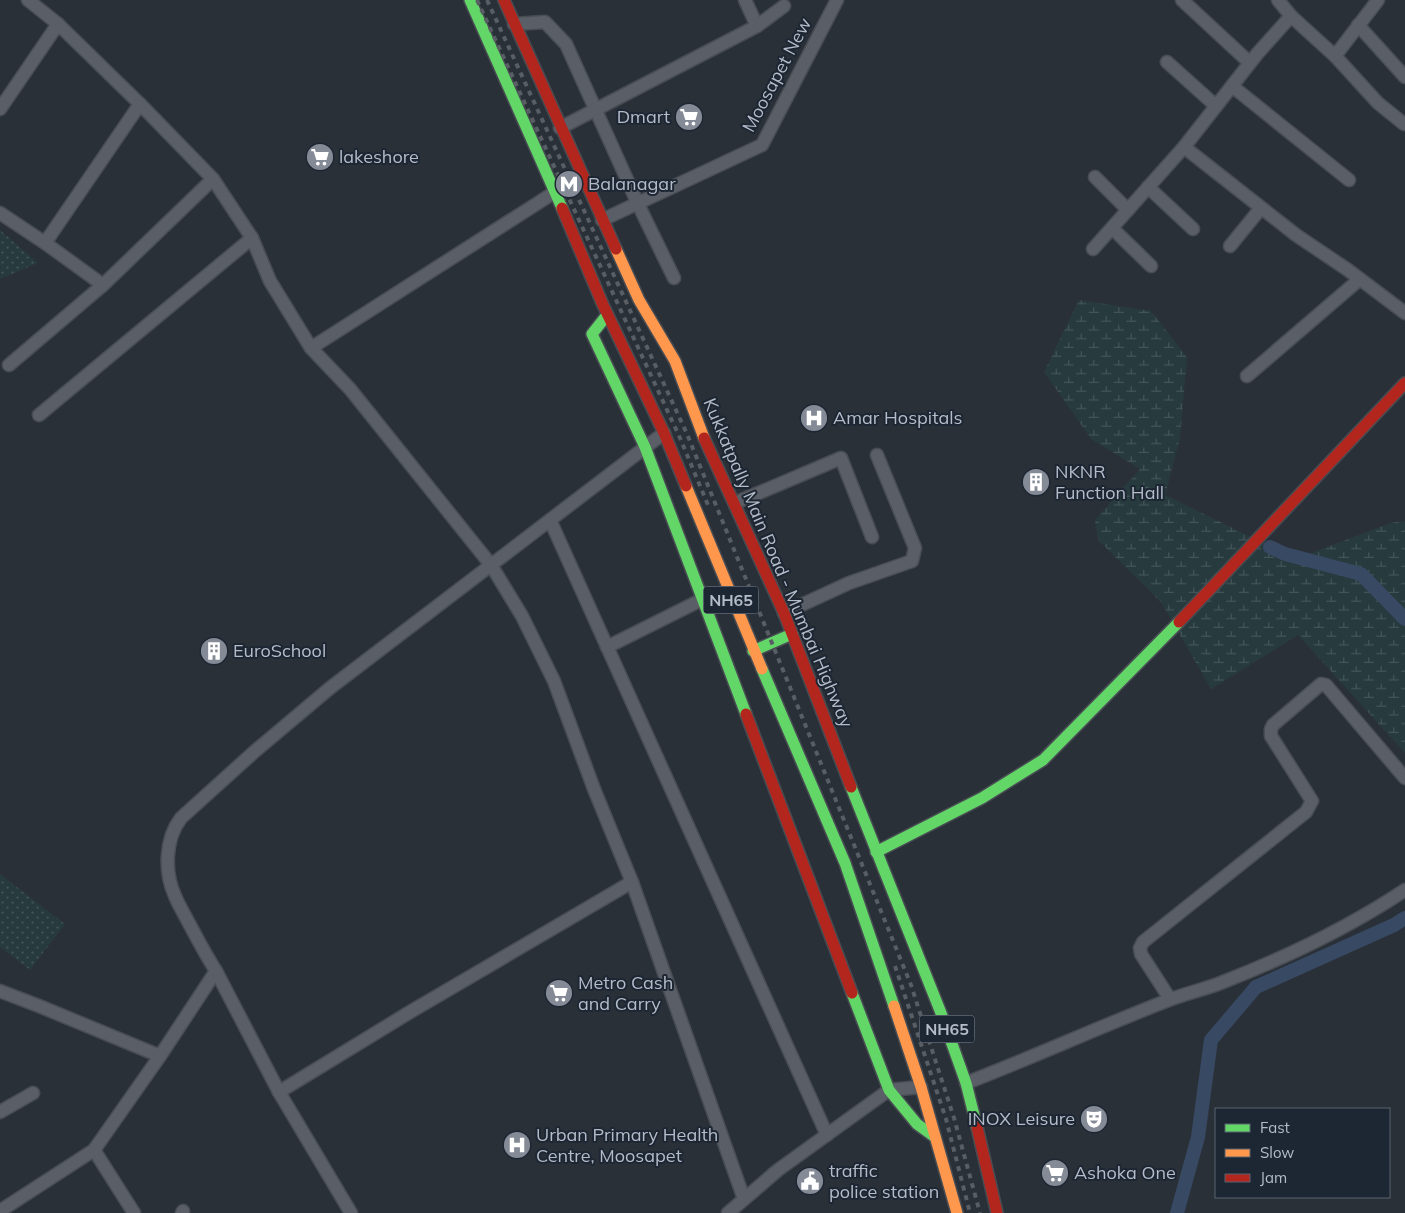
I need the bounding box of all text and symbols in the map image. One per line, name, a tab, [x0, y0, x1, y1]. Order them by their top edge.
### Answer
street label: Moosapet New	[737, 13, 816, 136]
supermarket icon: Dmart	[674, 102, 704, 132]
place label: Dmart	[617, 105, 670, 128]
supermarket icon: lakeshore	[305, 142, 335, 172]
place label: lakeshore	[339, 145, 419, 168]
metro station icon: Balanagar	[554, 169, 584, 199]
place label: Balanagar	[588, 172, 676, 195]
street label: Kukkatpally Main Road - Mumbai Highway	[698, 394, 859, 732]
hospital icon: Amar Hospitals	[799, 403, 829, 433]
place label: Amar Hospitals	[833, 406, 963, 429]
place label: NKNR Function Hall	[1055, 460, 1164, 504]
building icon: NKNR Function Hall	[1021, 467, 1051, 497]
road number: NH65	[704, 586, 758, 614]
building icon: EuroSchool	[199, 636, 229, 666]
place label: EuroSchool	[233, 639, 326, 662]
place label: Metro Cash and Carry	[578, 971, 673, 1015]
supermarket icon: Metro Cash and Carry	[544, 978, 574, 1008]
road number: NH65	[920, 1016, 974, 1042]
theatre icon: INOX Leisure	[1079, 1104, 1109, 1134]
place label: INOX Leisure	[968, 1107, 1075, 1130]
legend	[1215, 1108, 1390, 1198]
text: Fast	[1260, 1118, 1290, 1137]
place label: Urban Primary Health Centre, Moosapet	[536, 1123, 718, 1167]
hospital icon: Urban Primary Health Centre, Moosapet	[502, 1130, 532, 1160]
text: Slow	[1260, 1143, 1294, 1162]
supermarket icon: Ashoka One	[1040, 1158, 1070, 1188]
place label: traffic police station	[829, 1159, 939, 1203]
place label: Ashoka One	[1074, 1161, 1176, 1184]
public building icon: traffic police station	[795, 1166, 825, 1196]
text: Jam	[1260, 1168, 1287, 1187]

